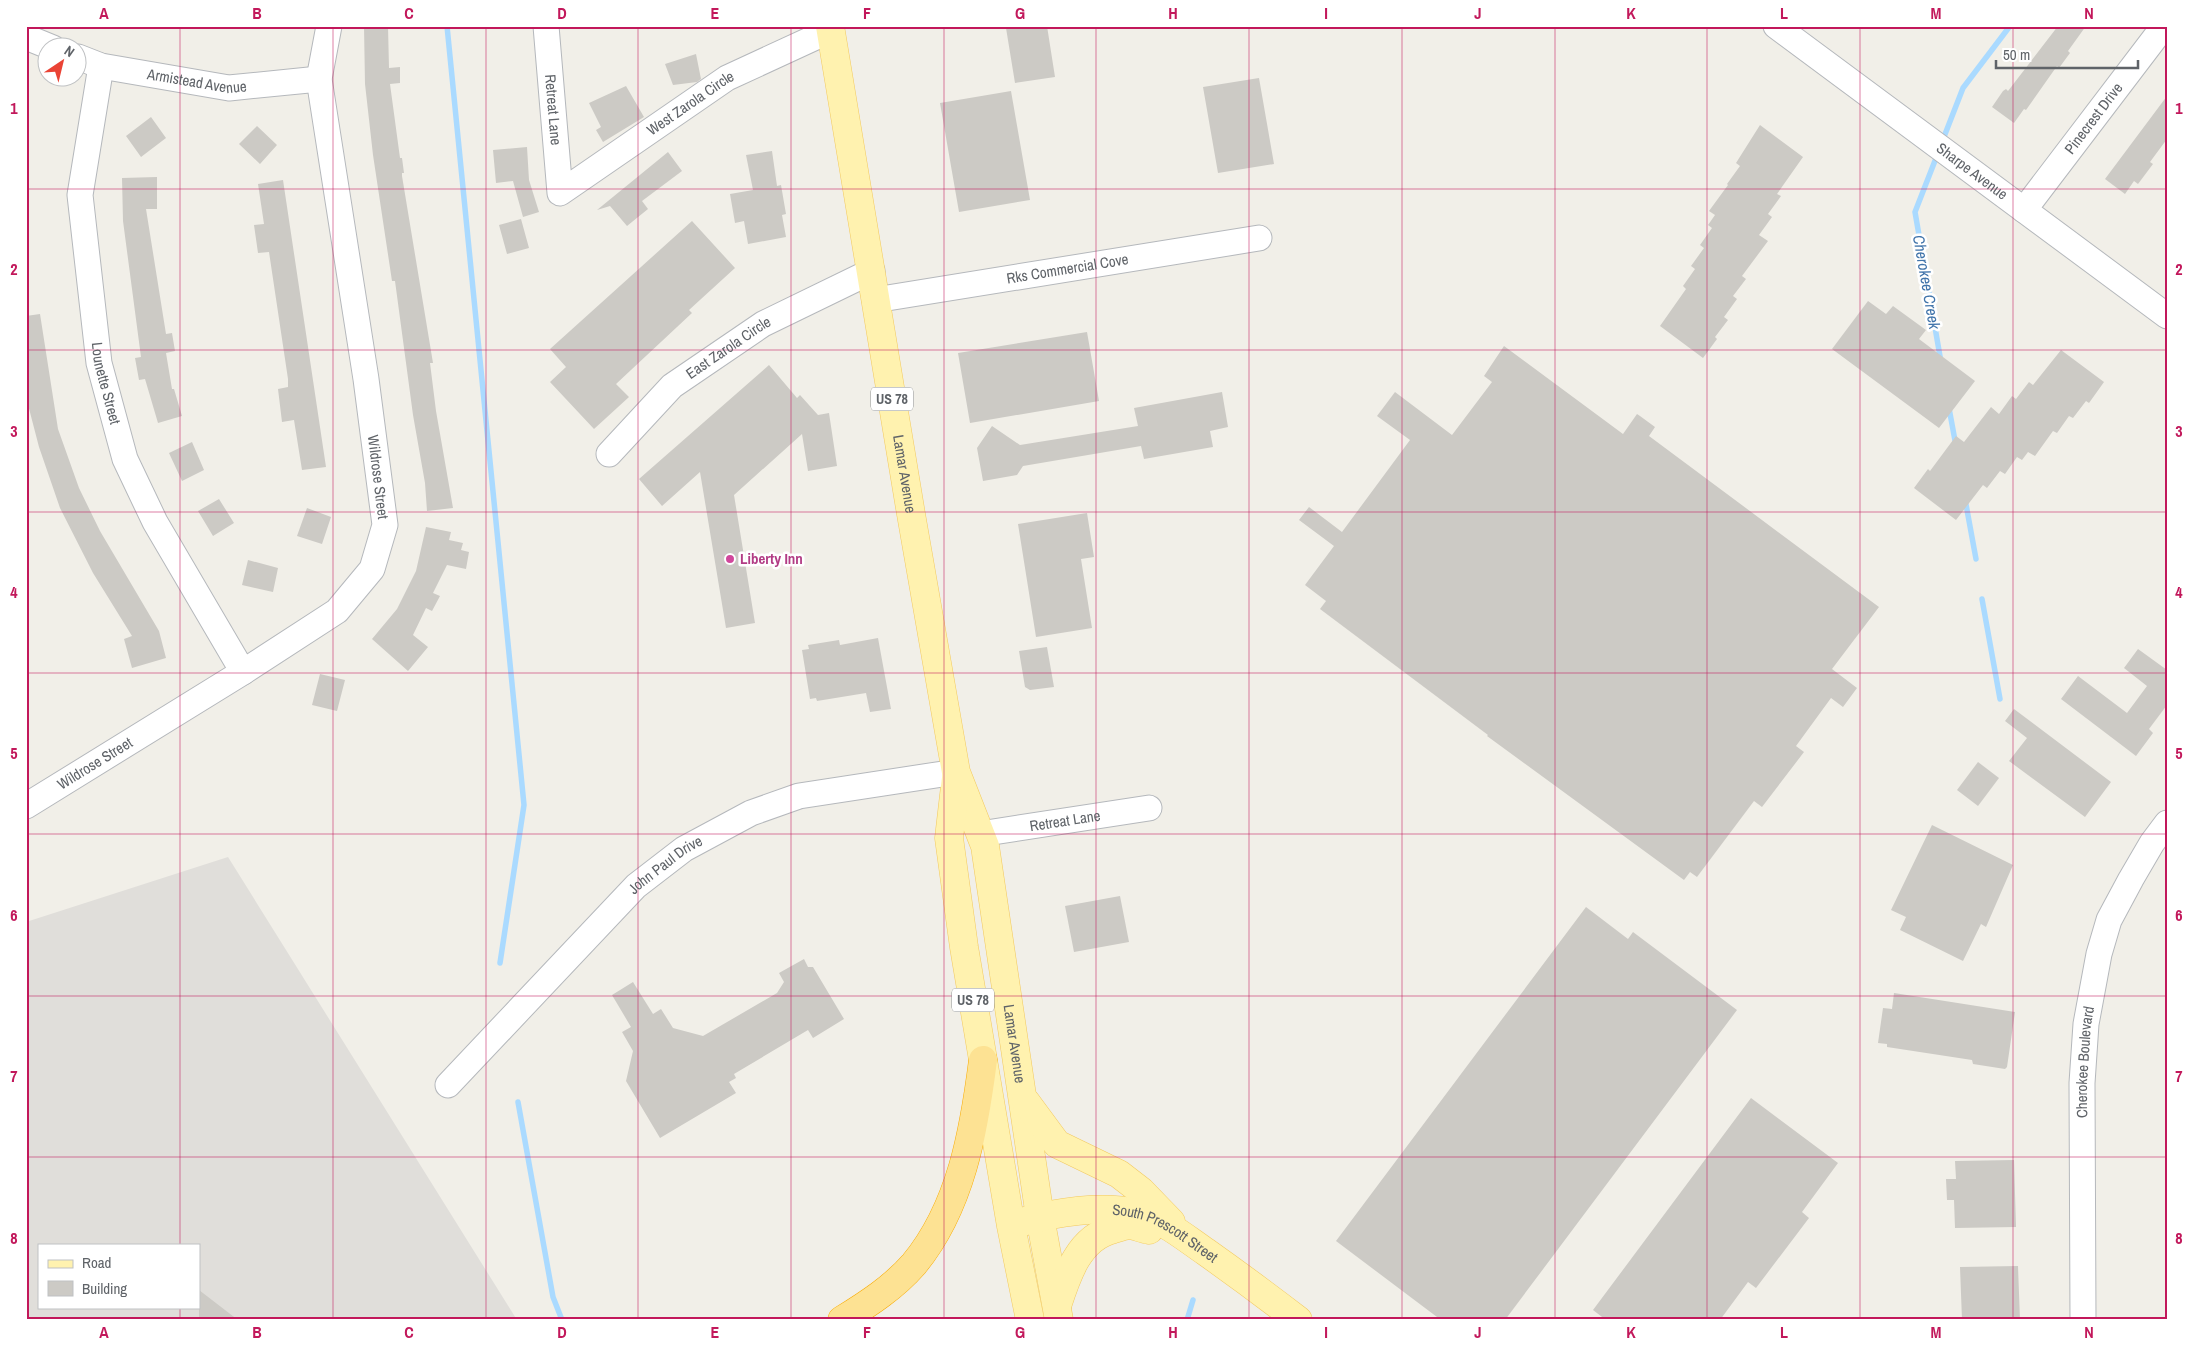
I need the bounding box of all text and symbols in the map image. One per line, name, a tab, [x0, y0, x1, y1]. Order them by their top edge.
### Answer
text: A	[99, 2, 109, 24]
text: B	[252, 2, 262, 24]
text: C	[404, 2, 414, 24]
text: D	[557, 2, 567, 24]
text: E	[711, 2, 720, 24]
text: F	[863, 2, 871, 24]
text: G	[1015, 2, 1025, 24]
text: H	[1168, 2, 1178, 24]
text: I	[1324, 2, 1328, 24]
text: J	[1474, 2, 1482, 24]
text: K	[1626, 2, 1636, 24]
text: L	[1780, 2, 1788, 24]
text: M	[1931, 2, 1942, 24]
text: N	[2084, 2, 2094, 24]
north arrow	[38, 38, 88, 88]
scale bar	[1996, 38, 2138, 70]
text: N	[61, 42, 78, 61]
text: 50 m	[2003, 44, 2030, 65]
street label: Armistead Avenue	[145, 63, 248, 98]
street label: West Zarola Circle	[642, 65, 737, 140]
street label: Retreat Lane	[540, 73, 567, 146]
street label: Pinecrest Drive	[2059, 78, 2127, 158]
text: 1	[10, 97, 18, 119]
text: 1	[2175, 97, 2183, 119]
street label: Sharpe Avenue	[1932, 138, 2012, 204]
water label: Cherokee Creek	[1908, 233, 1946, 331]
street label: Rks Commercial Cove	[1005, 248, 1130, 289]
text: 2	[10, 258, 18, 280]
text: 2	[2175, 258, 2183, 280]
street label: East Zarola Circle	[682, 311, 774, 384]
street label: Lounette Street	[87, 341, 126, 427]
road number: US 78	[871, 388, 913, 410]
text: 3	[10, 420, 18, 442]
text: 3	[2175, 420, 2183, 442]
street label: Lamar Avenue	[888, 433, 922, 515]
street label: Wildrose Street	[363, 434, 394, 521]
place label: Liberty Inn	[740, 548, 803, 569]
marker: Liberty Inn	[724, 553, 736, 565]
text: 4	[10, 581, 18, 603]
text: 4	[2175, 581, 2183, 603]
street label: Wildrose Street	[53, 731, 137, 794]
text: 5	[10, 742, 18, 764]
text: 5	[2175, 742, 2183, 764]
street label: Retreat Lane	[1028, 805, 1102, 836]
street label: John Paul Drive	[623, 830, 706, 898]
text: 6	[10, 904, 18, 926]
text: 6	[2175, 904, 2183, 926]
road number: US 78	[952, 988, 994, 1012]
street label: Lamar Avenue	[999, 1003, 1031, 1085]
street label: Cherokee Boulevard	[2071, 1004, 2099, 1118]
text: 7	[10, 1065, 18, 1087]
text: 7	[2175, 1065, 2183, 1087]
street label: South Prescott Street	[1112, 1199, 1223, 1268]
text: 8	[10, 1227, 18, 1249]
text: 8	[2175, 1227, 2183, 1249]
legend	[38, 1244, 200, 1308]
text: Road	[82, 1252, 111, 1273]
text: Building	[82, 1278, 127, 1299]
text: A	[99, 1321, 109, 1343]
text: B	[252, 1321, 262, 1343]
text: C	[404, 1321, 414, 1343]
text: D	[557, 1321, 567, 1343]
text: E	[711, 1321, 720, 1343]
text: F	[863, 1321, 871, 1343]
text: G	[1015, 1321, 1025, 1343]
text: H	[1168, 1321, 1178, 1343]
text: I	[1324, 1321, 1328, 1343]
text: J	[1474, 1321, 1482, 1343]
text: K	[1626, 1321, 1636, 1343]
text: L	[1780, 1321, 1788, 1343]
text: M	[1931, 1321, 1942, 1343]
text: N	[2084, 1321, 2094, 1343]

